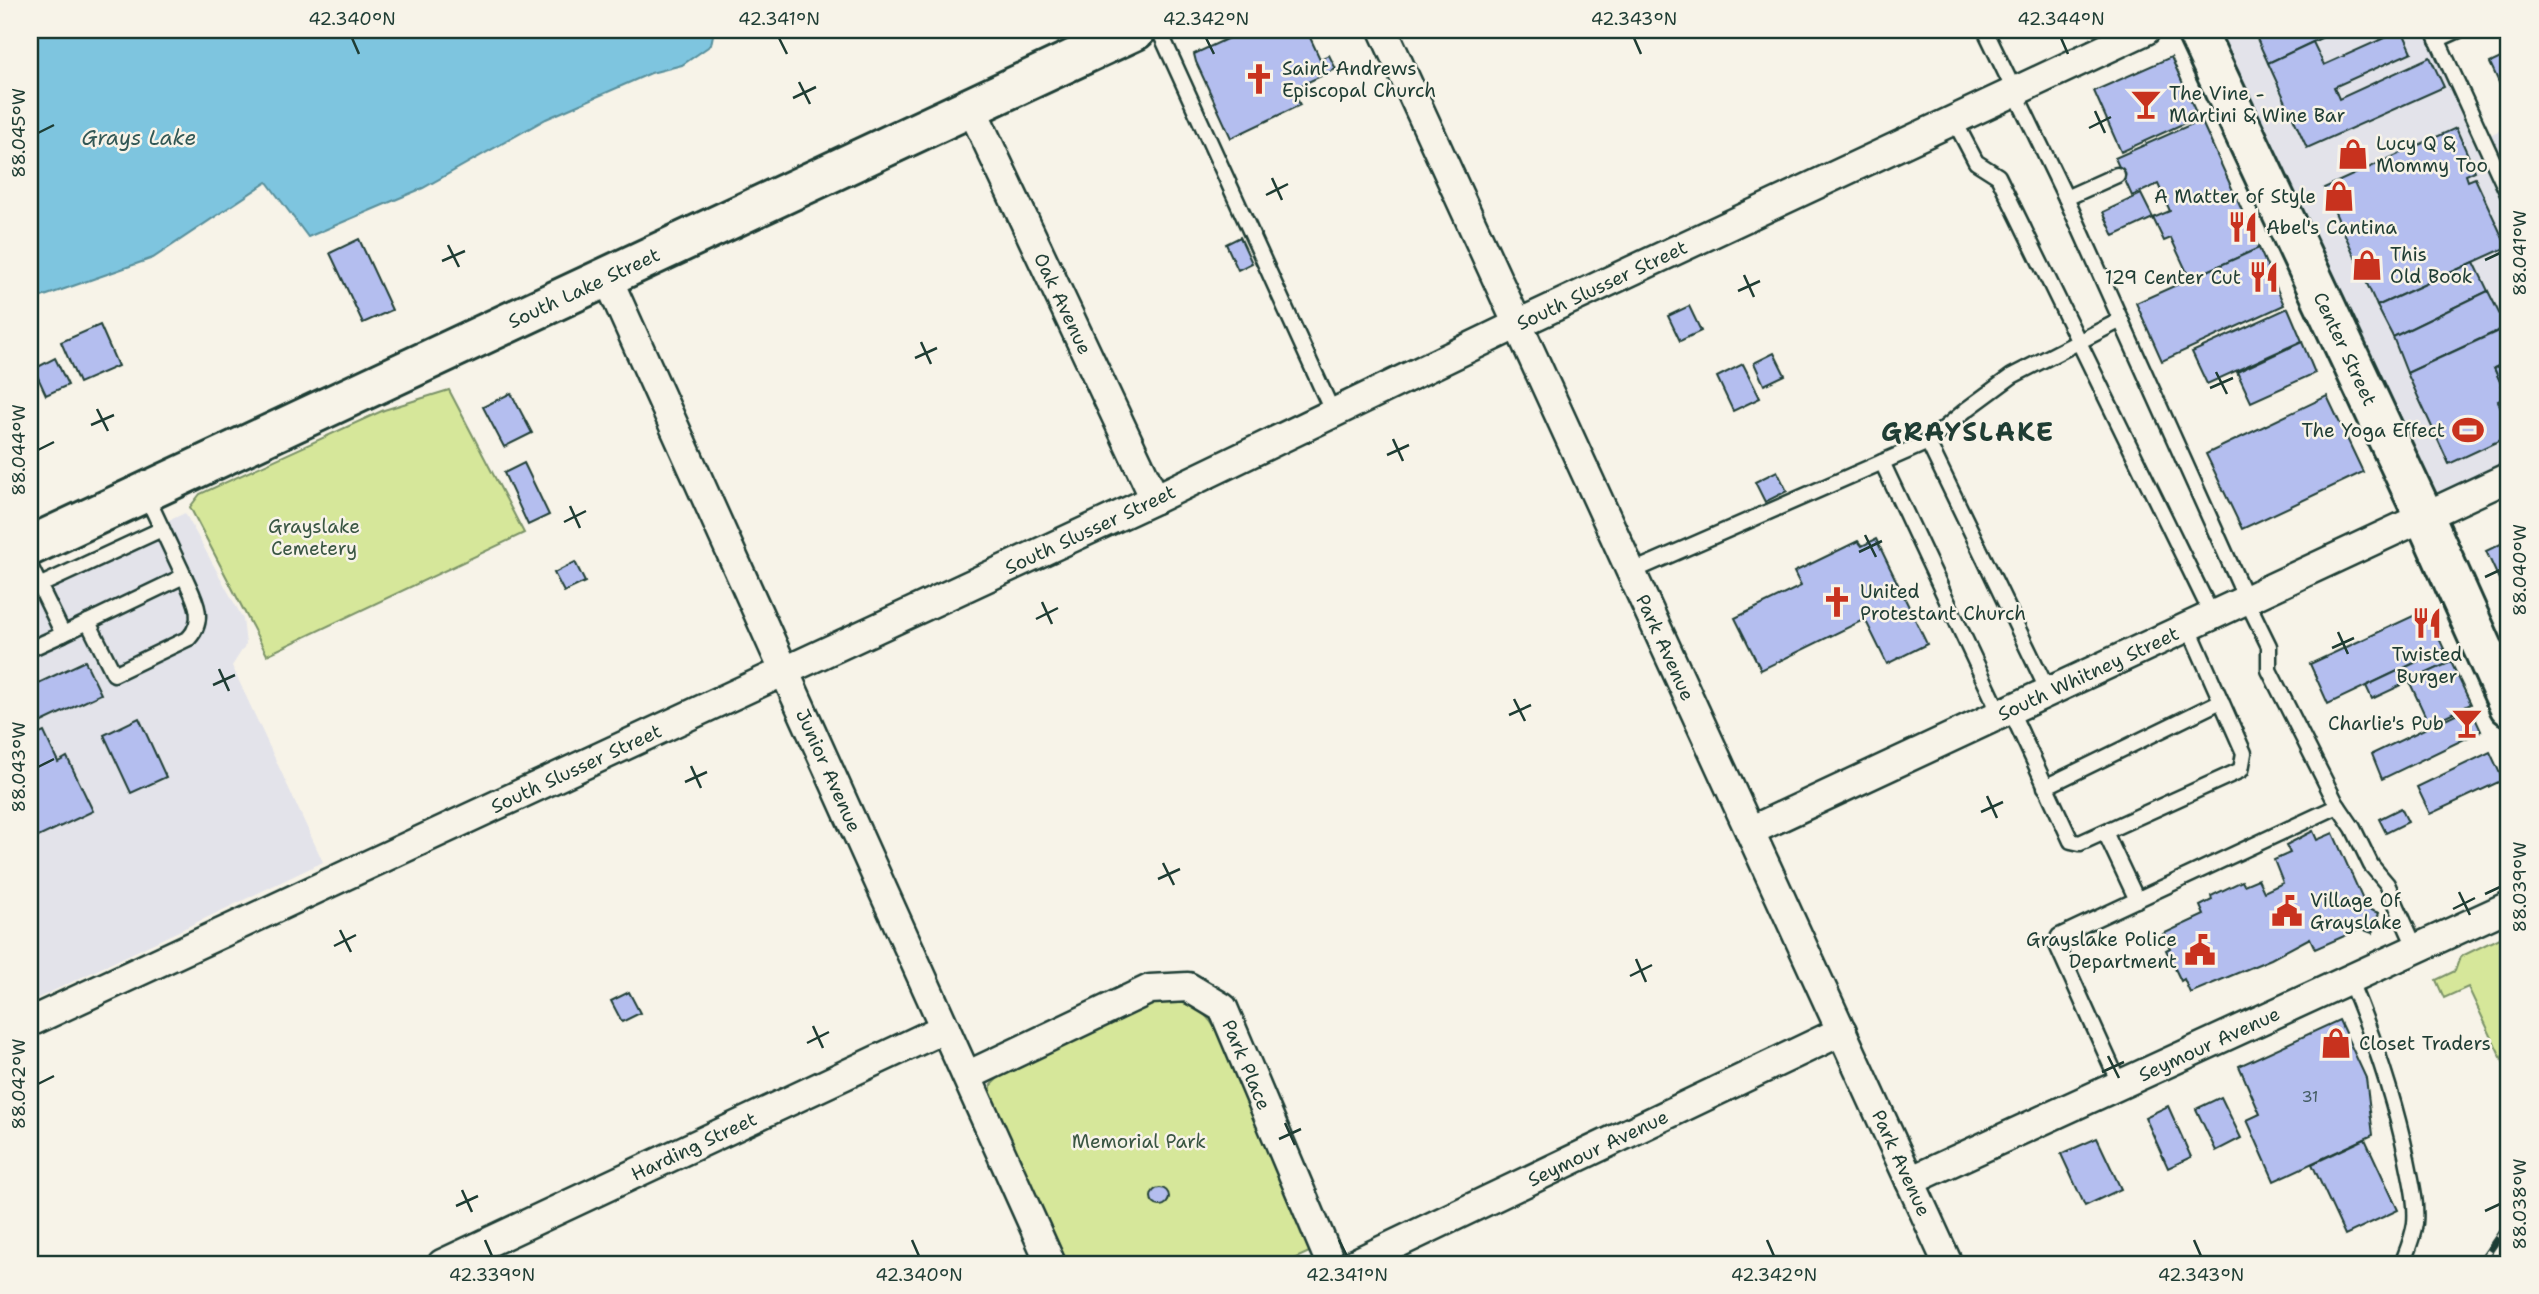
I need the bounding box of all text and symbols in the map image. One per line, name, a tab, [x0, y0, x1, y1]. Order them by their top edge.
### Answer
text: 42.340°N	[308, 7, 396, 31]
text: 42.341°N	[738, 7, 820, 31]
text: 42.342°N	[1163, 7, 1249, 31]
text: 42.343°N	[1591, 7, 1677, 31]
text: 42.344°N	[2017, 7, 2105, 31]
place label: Saint Andrews Episcopal Church	[1282, 56, 1436, 103]
church icon: Saint Andrews Episcopal Church	[1242, 62, 1276, 96]
place label: The Vine - Martini & Wine Bar	[2169, 81, 2345, 128]
bar icon: The Vine - Martini & Wine Bar	[2129, 87, 2163, 121]
text: 88.045°W	[7, 88, 31, 178]
water label: Grays Lake	[82, 124, 196, 152]
place label: Lucy Q & Mommy Too	[2376, 131, 2488, 178]
shop icon: Lucy Q & Mommy Too	[2336, 137, 2370, 171]
shop icon: A Matter of Style	[2322, 179, 2356, 213]
place label: A Matter of Style	[2154, 184, 2316, 209]
restaurant icon: Abel's Cantina	[2226, 210, 2260, 244]
text: 88.041°W	[2508, 210, 2532, 296]
place label: Abel's Cantina	[2266, 215, 2397, 240]
street label: South Slusser Street	[1513, 235, 1691, 336]
street label: South Lake Street	[504, 242, 664, 334]
place label: This Old Book	[2390, 242, 2473, 289]
shop icon: This Old Book	[2350, 248, 2384, 282]
street label: Oak Avenue	[1028, 249, 1097, 359]
restaurant icon: 129 Center Cut	[2247, 260, 2281, 294]
place label: 129 Center Cut	[2105, 265, 2241, 290]
street label: Center Street	[2308, 288, 2382, 410]
text: 88.044°W	[7, 404, 31, 496]
sports icon: The Yoga Effect	[2451, 413, 2485, 447]
district label: GRAYSLAKE	[1881, 414, 2055, 449]
place label: The Yoga Effect	[2301, 418, 2445, 443]
street label: South Slusser Street	[1001, 479, 1180, 580]
park label: Grayslake Cemetery	[268, 514, 360, 561]
text: 88.040°W	[2508, 524, 2532, 616]
place label: United Protestant Church	[1860, 579, 2026, 626]
church icon: United Protestant Church	[1820, 585, 1854, 619]
street label: Park Avenue	[1630, 590, 1700, 705]
restaurant icon: Twisted Burger	[2410, 606, 2444, 640]
street label: South Whitney Street	[1994, 621, 2183, 727]
place label: Twisted Burger	[2392, 642, 2462, 689]
street label: Junior Avenue	[790, 705, 867, 836]
bar icon: Charlie's Pub	[2450, 706, 2484, 740]
place label: Charlie's Pub	[2328, 711, 2444, 736]
street label: South Slusser Street	[487, 718, 666, 819]
text: 88.043°W	[7, 722, 31, 812]
text: 88.039°W	[2508, 842, 2532, 932]
place label: Village Of Grayslake	[2310, 888, 2402, 935]
public building icon: Village Of Grayslake	[2270, 894, 2304, 928]
place label: Grayslake Police Department	[2026, 927, 2177, 974]
public building icon: Grayslake Police Department	[2183, 933, 2217, 967]
street label: Seymour Avenue	[2135, 1001, 2284, 1087]
street label: Park Place	[1216, 1016, 1277, 1114]
shop icon: Closet Traders	[2319, 1026, 2353, 1060]
place label: Closet Traders	[2359, 1031, 2491, 1056]
text: 88.042°W	[7, 1039, 31, 1129]
house number: 31	[2301, 1086, 2319, 1107]
street label: Seymour Avenue	[1524, 1104, 1672, 1192]
street label: Harding Street	[627, 1106, 761, 1187]
street label: Park Avenue	[1866, 1106, 1936, 1220]
park label: Memorial Park	[1072, 1129, 1206, 1154]
text: 88.038°W	[2508, 1158, 2532, 1250]
text: 42.339°N	[449, 1263, 535, 1287]
text: 42.340°N	[875, 1263, 963, 1287]
text: 42.341°N	[1306, 1263, 1388, 1287]
text: 42.342°N	[1731, 1263, 1817, 1287]
text: 42.343°N	[2158, 1263, 2244, 1287]

